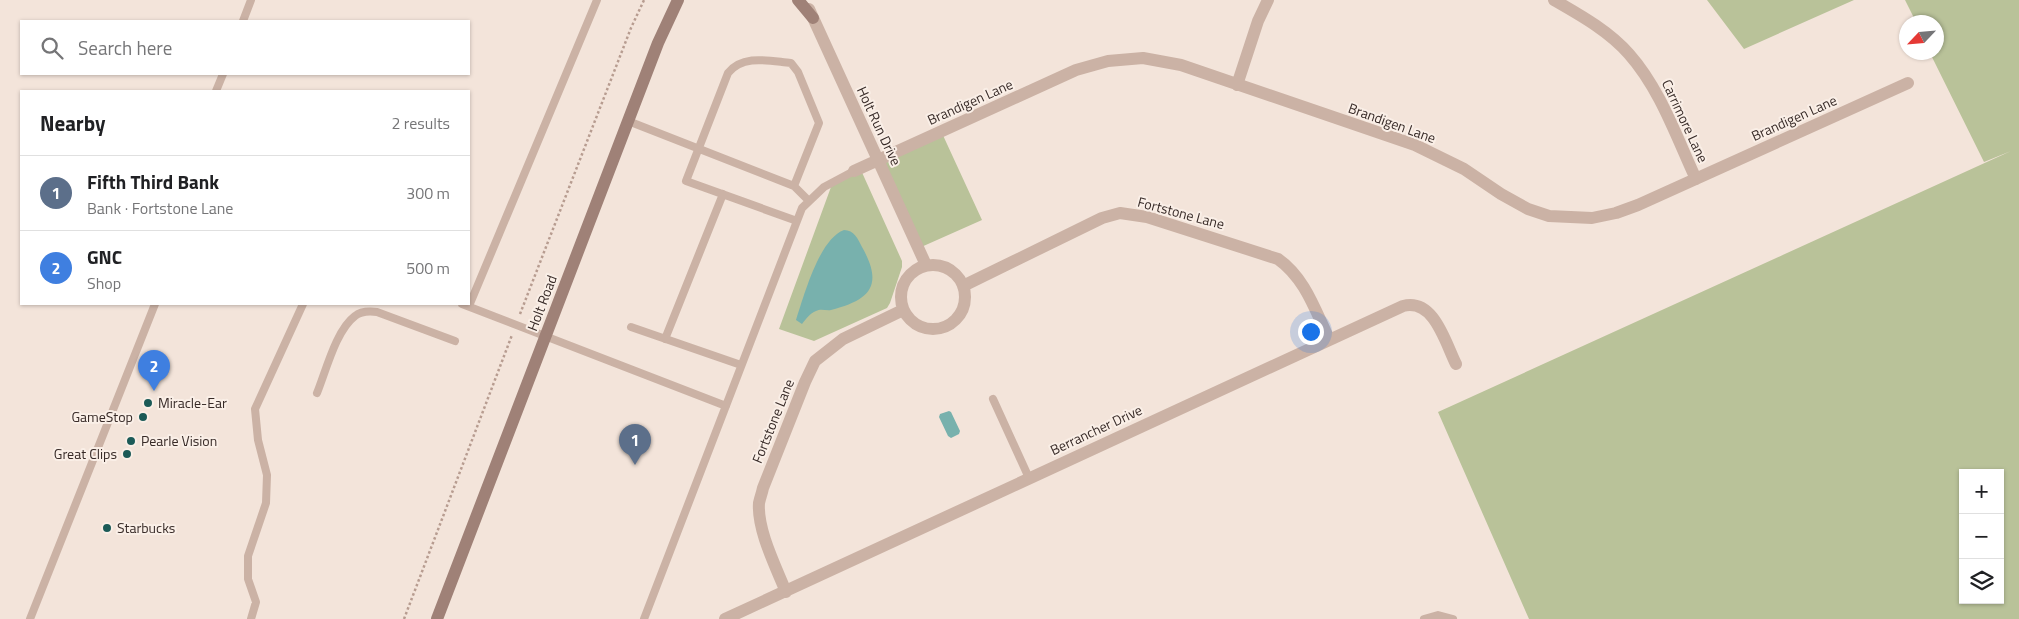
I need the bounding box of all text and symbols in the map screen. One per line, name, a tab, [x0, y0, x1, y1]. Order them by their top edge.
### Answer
north arrow	[1899, 15, 1944, 60]
search box	[20, 20, 470, 75]
text: Search here	[78, 33, 172, 62]
icon: search	[38, 34, 66, 62]
street label: Brandigen Lane	[924, 73, 1016, 130]
street label: Carrimore Lane	[1657, 76, 1714, 166]
street label: Holt Run Drive	[852, 83, 907, 169]
street label: Brandigen Lane	[1748, 89, 1840, 146]
street label: Brandigen Lane	[1346, 97, 1439, 148]
text: Nearby	[40, 107, 105, 139]
text: 2 results	[391, 111, 450, 135]
text: Fifth Third Bank	[87, 167, 219, 196]
text: 1	[52, 181, 60, 205]
text: 300 m	[406, 181, 450, 205]
street label: Fortstone Lane	[1135, 191, 1227, 234]
text: Bank · Fortstone Lane	[87, 196, 233, 220]
text: GNC	[87, 242, 122, 271]
text: 2	[52, 256, 60, 280]
text: 500 m	[406, 256, 450, 280]
text: Shop	[87, 271, 121, 295]
street label: Holt Road	[521, 272, 562, 334]
your location	[1298, 319, 1324, 345]
pin: 2	[138, 350, 170, 391]
street label: Fortstone Lane	[746, 376, 799, 466]
place label: Miracle-Ear	[158, 392, 227, 413]
marker: Miracle-Ear	[142, 397, 154, 409]
street label: Berrancher Drive	[1046, 399, 1145, 460]
place label: GameStop	[71, 406, 133, 427]
marker: GameStop	[137, 411, 149, 423]
pin: 1	[619, 424, 651, 465]
place label: Pearle Vision	[141, 430, 217, 451]
marker: Pearle Vision	[125, 435, 137, 447]
place label: Great Clips	[54, 443, 117, 464]
marker: Great Clips	[121, 448, 133, 460]
map controls	[1959, 469, 2004, 604]
button: +	[1959, 469, 2004, 514]
button: −	[1959, 514, 2004, 559]
place label: Starbucks	[117, 517, 175, 538]
marker: Starbucks	[101, 522, 113, 534]
button: layers	[1959, 559, 2004, 604]

